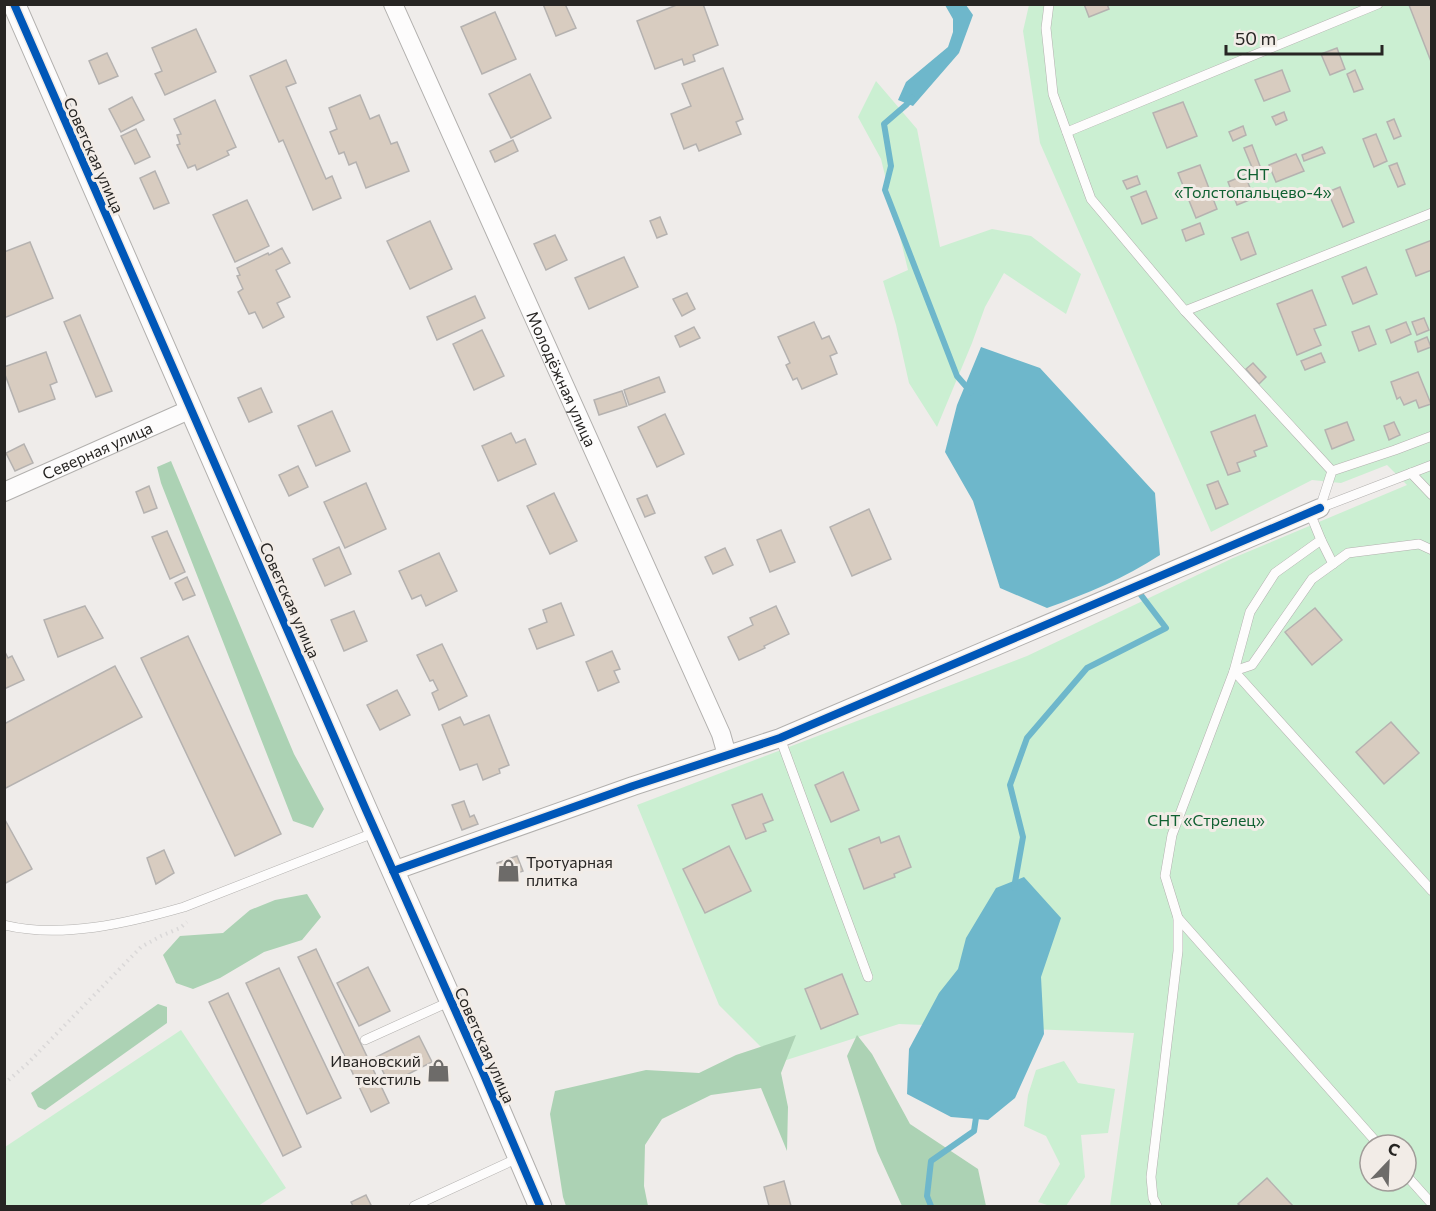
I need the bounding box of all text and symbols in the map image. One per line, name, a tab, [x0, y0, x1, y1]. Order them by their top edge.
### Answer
scale bar	[1226, 18, 1382, 56]
text: 50 m	[1235, 27, 1276, 49]
street label: Советская улица	[60, 94, 129, 216]
park label: СНТ «Толстопальцево-4»	[1174, 164, 1332, 201]
street label: Молодёжная улица	[523, 308, 601, 449]
street label: Северная улица	[39, 417, 155, 483]
street label: Советская улица	[256, 539, 325, 661]
park label: СНТ «Стрелец»	[1147, 810, 1265, 829]
place label: Тротуарная плитка	[526, 852, 613, 889]
shop icon: Тротуарная плитка	[495, 858, 521, 884]
street label: Советская улица	[451, 984, 520, 1106]
place label: Ивановский текстиль	[330, 1051, 421, 1088]
shop icon: Ивановский текстиль	[426, 1057, 452, 1083]
north arrow	[1358, 1133, 1418, 1193]
text: С	[1385, 1138, 1403, 1160]

